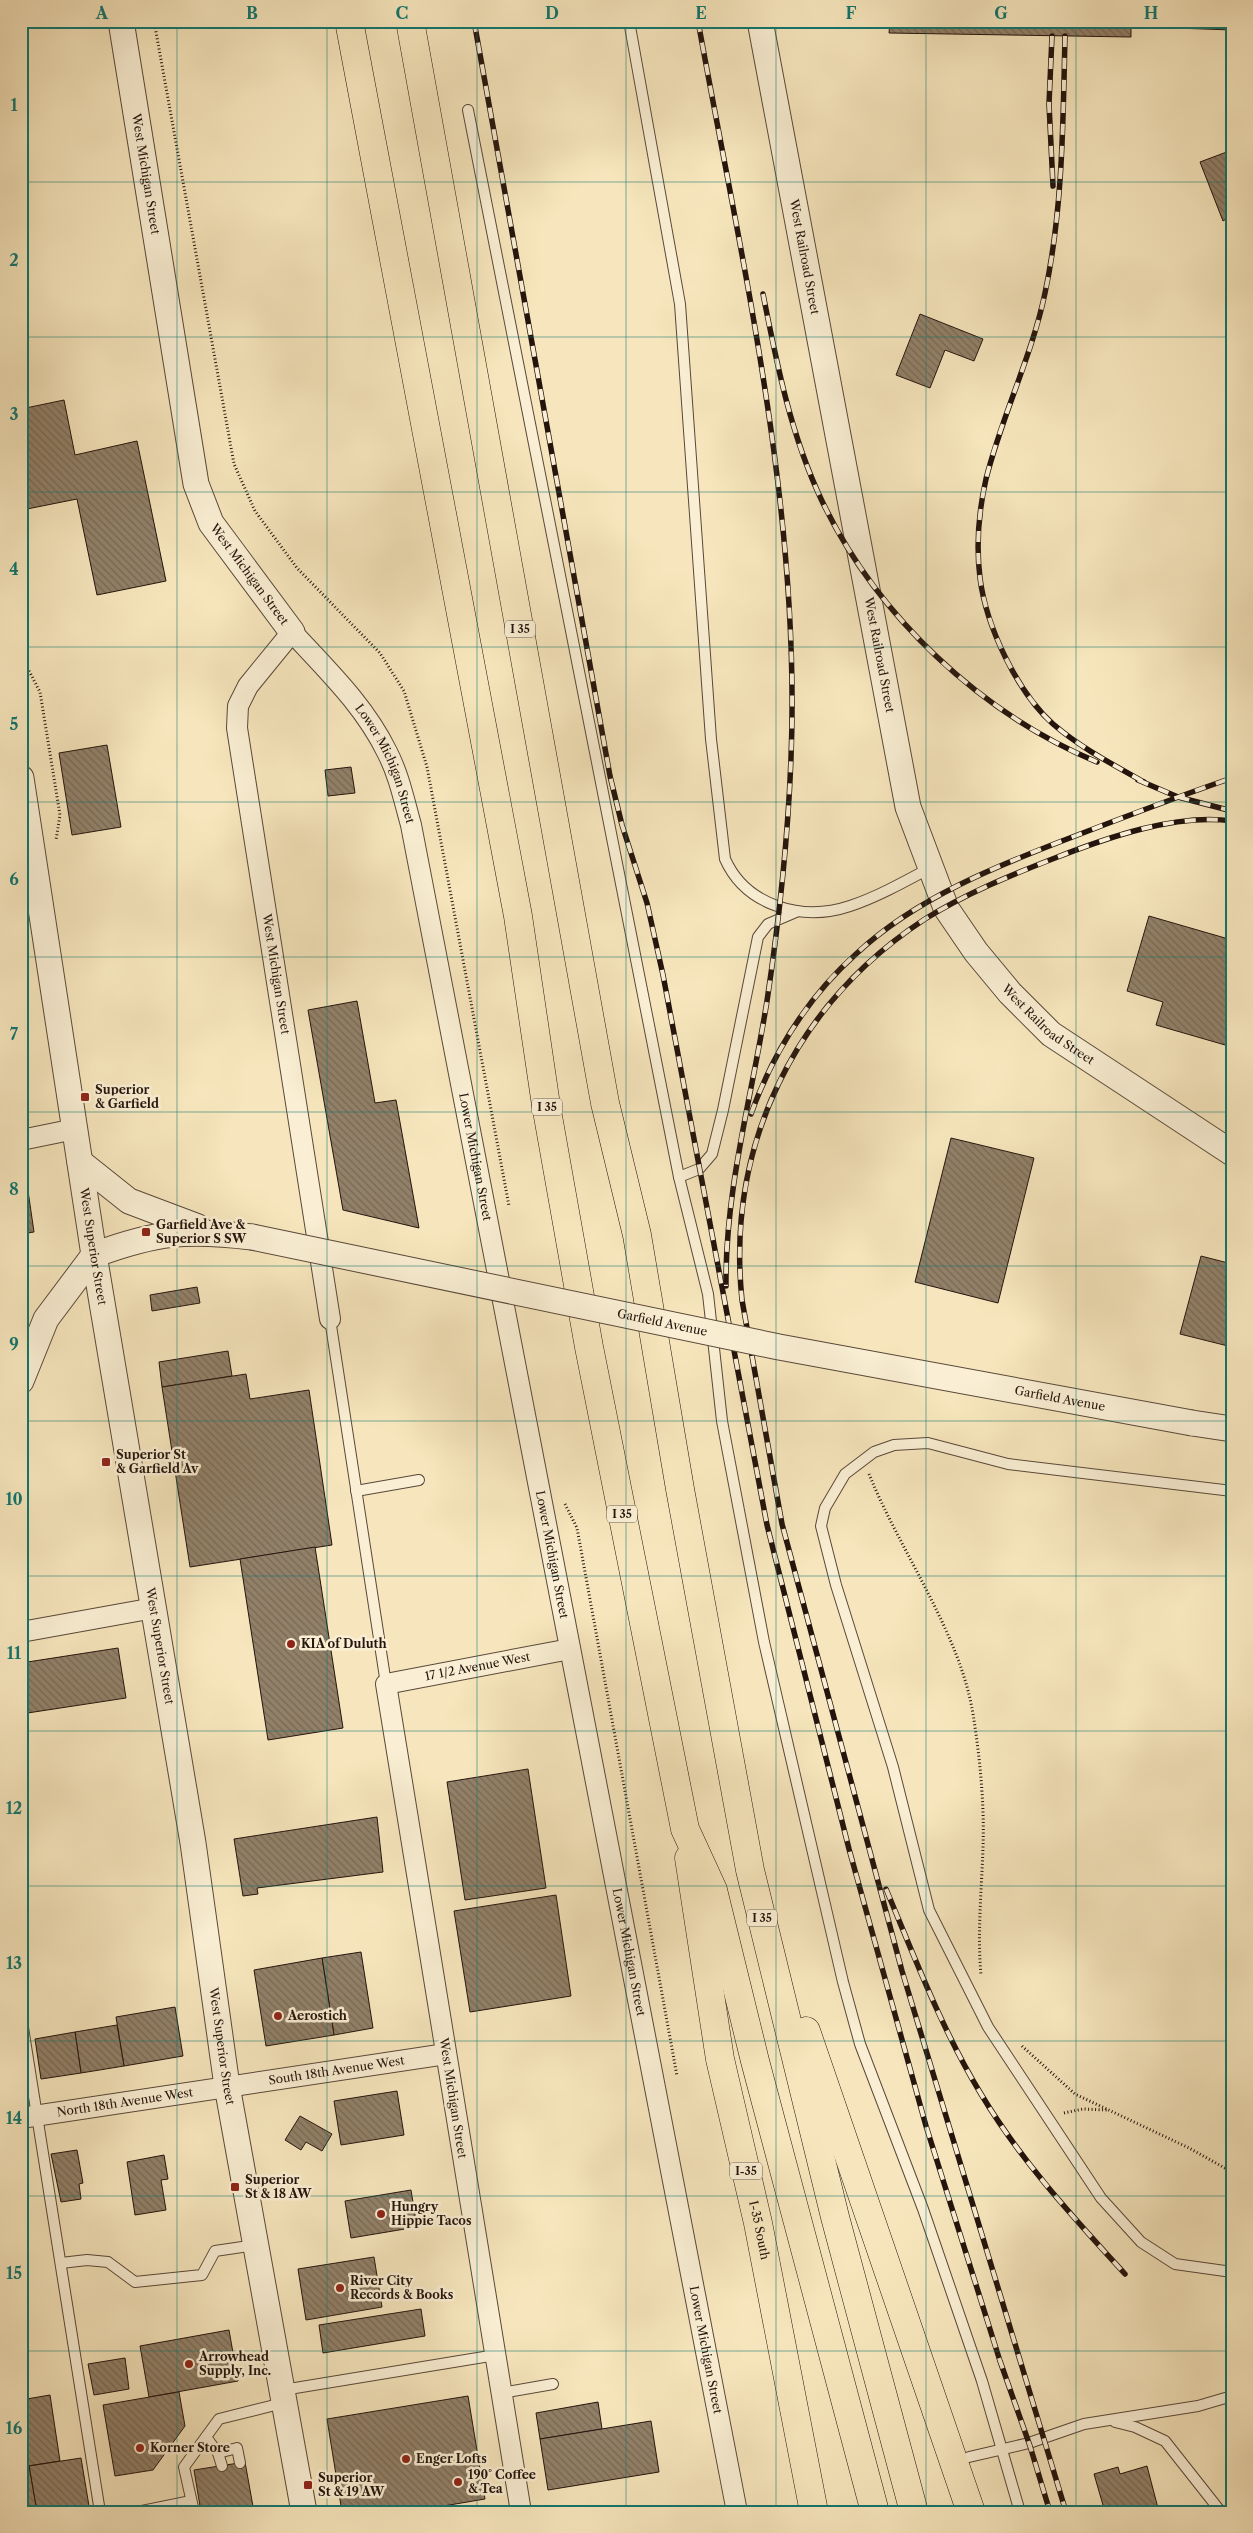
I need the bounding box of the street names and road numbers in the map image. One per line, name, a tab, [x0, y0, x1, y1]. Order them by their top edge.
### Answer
street label: West Michigan Street	[129, 111, 164, 236]
street label: West Railroad Street	[787, 197, 823, 316]
street label: West Michigan Street	[207, 520, 293, 628]
street label: West Railroad Street	[861, 595, 898, 714]
road number: I 35	[505, 620, 535, 638]
street label: Lower Michigan Street	[352, 701, 418, 826]
street label: West Michigan Street	[259, 912, 294, 1036]
street label: West Railroad Street	[998, 980, 1098, 1068]
street label: Lower Michigan Street	[456, 1092, 495, 1223]
road number: I 35	[532, 1098, 562, 1116]
street label: West Superior Street	[77, 1186, 110, 1307]
street label: Garfield Avenue	[616, 1305, 709, 1339]
street label: Garfield Avenue	[1014, 1383, 1107, 1414]
street label: Lower Michigan Street	[533, 1489, 572, 1620]
road number: I 35	[607, 1506, 637, 1522]
street label: West Superior Street	[143, 1585, 178, 1706]
street label: 17 1/2 Avenue West	[423, 1649, 532, 1683]
street label: Lower Michigan Street	[610, 1887, 649, 2018]
road number: I 35	[747, 1910, 777, 1926]
street label: West Superior Street	[206, 1985, 238, 2107]
street label: West Michigan Street	[436, 2036, 471, 2160]
street label: South 18th Avenue West	[267, 2052, 406, 2088]
street label: North 18th Avenue West	[56, 2084, 195, 2120]
road number: I-35	[730, 2162, 762, 2180]
street label: I-35 South	[746, 2199, 773, 2261]
street label: Lower Michigan Street	[686, 2284, 726, 2416]

